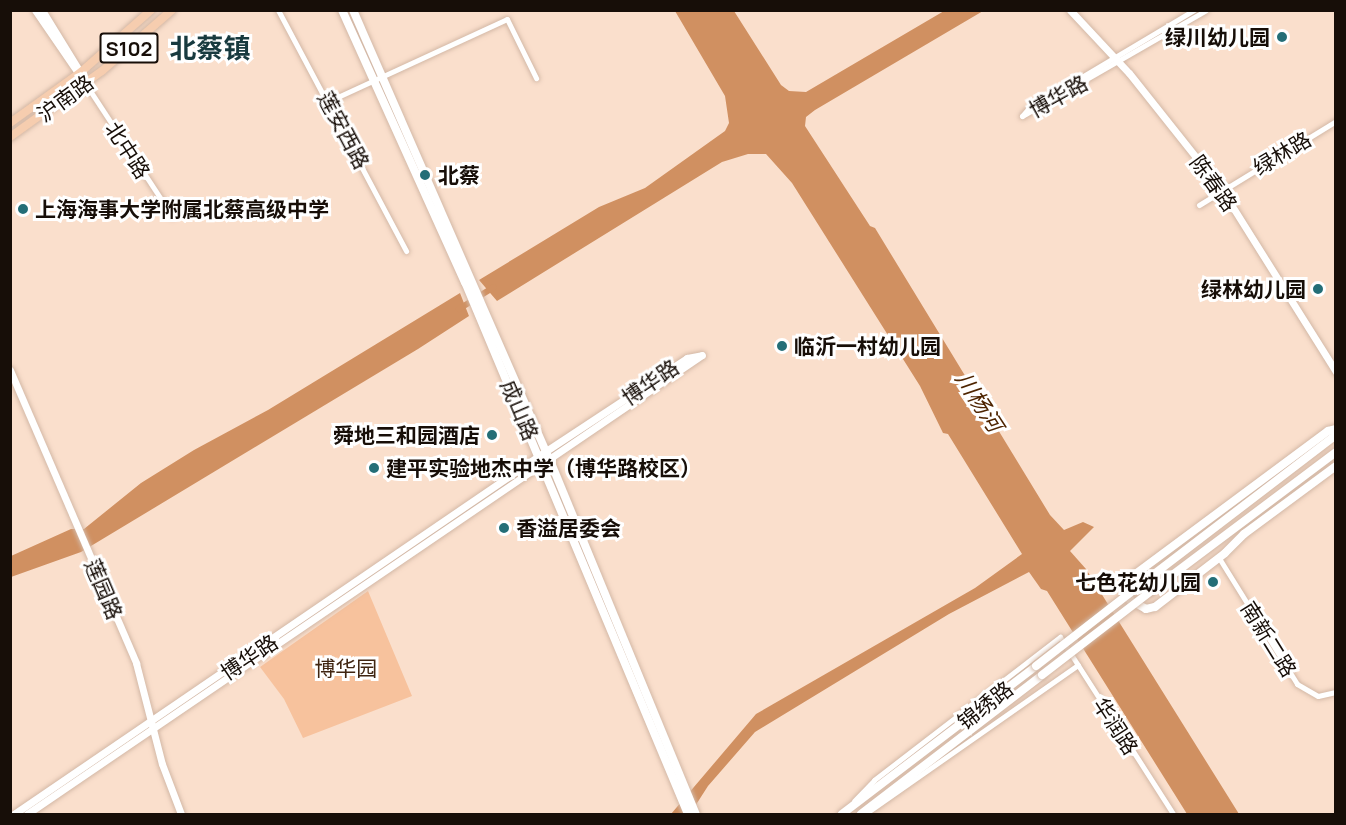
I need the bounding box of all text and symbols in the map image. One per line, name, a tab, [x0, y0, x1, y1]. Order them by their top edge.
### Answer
place label: 绿川幼儿园	[1165, 24, 1270, 50]
marker: 绿川幼儿园	[1275, 30, 1289, 44]
road number: S102	[99, 31, 159, 65]
district label: 北蔡镇	[170, 32, 250, 64]
street label: 沪南路	[32, 69, 98, 127]
street label: 博华路	[1024, 70, 1092, 122]
street label: 莲安西路	[313, 87, 375, 173]
street label: 北中路	[100, 117, 156, 183]
street label: 绿林路	[1249, 126, 1315, 180]
street label: 陈春路	[1185, 150, 1243, 216]
place label: 北蔡	[438, 162, 480, 188]
marker: 北蔡	[416, 166, 434, 184]
place label: 上海海事大学附属北蔡高级中学	[35, 196, 329, 222]
marker: 上海海事大学附属北蔡高级中学	[16, 202, 30, 216]
place label: 绿林幼儿园	[1201, 276, 1306, 302]
marker: 绿林幼儿园	[1311, 282, 1325, 296]
place label: 临沂一村幼儿园	[794, 333, 941, 359]
marker: 临沂一村幼儿园	[775, 339, 789, 353]
street label: 博华路	[617, 354, 683, 410]
water label: 川杨河	[950, 367, 1008, 437]
street label: 成山路	[496, 376, 544, 444]
place label: 舜地三和园酒店	[333, 422, 480, 448]
marker: 舜地三和园酒店	[485, 428, 499, 442]
place label: 建平实验地杰中学（博华路校区）	[386, 455, 701, 481]
marker: 建平实验地杰中学（博华路校区）	[367, 461, 381, 475]
place label: 香溢居委会	[516, 515, 621, 541]
marker: 香溢居委会	[497, 521, 511, 535]
street label: 莲园路	[80, 555, 128, 623]
place label: 七色花幼儿园	[1075, 569, 1201, 595]
marker: 七色花幼儿园	[1206, 575, 1220, 589]
street label: 南新二路	[1236, 597, 1302, 681]
street label: 博华路	[216, 629, 282, 685]
park label: 博华园	[315, 655, 377, 681]
street label: 锦绣路	[952, 676, 1018, 734]
street label: 华润路	[1088, 693, 1144, 759]

